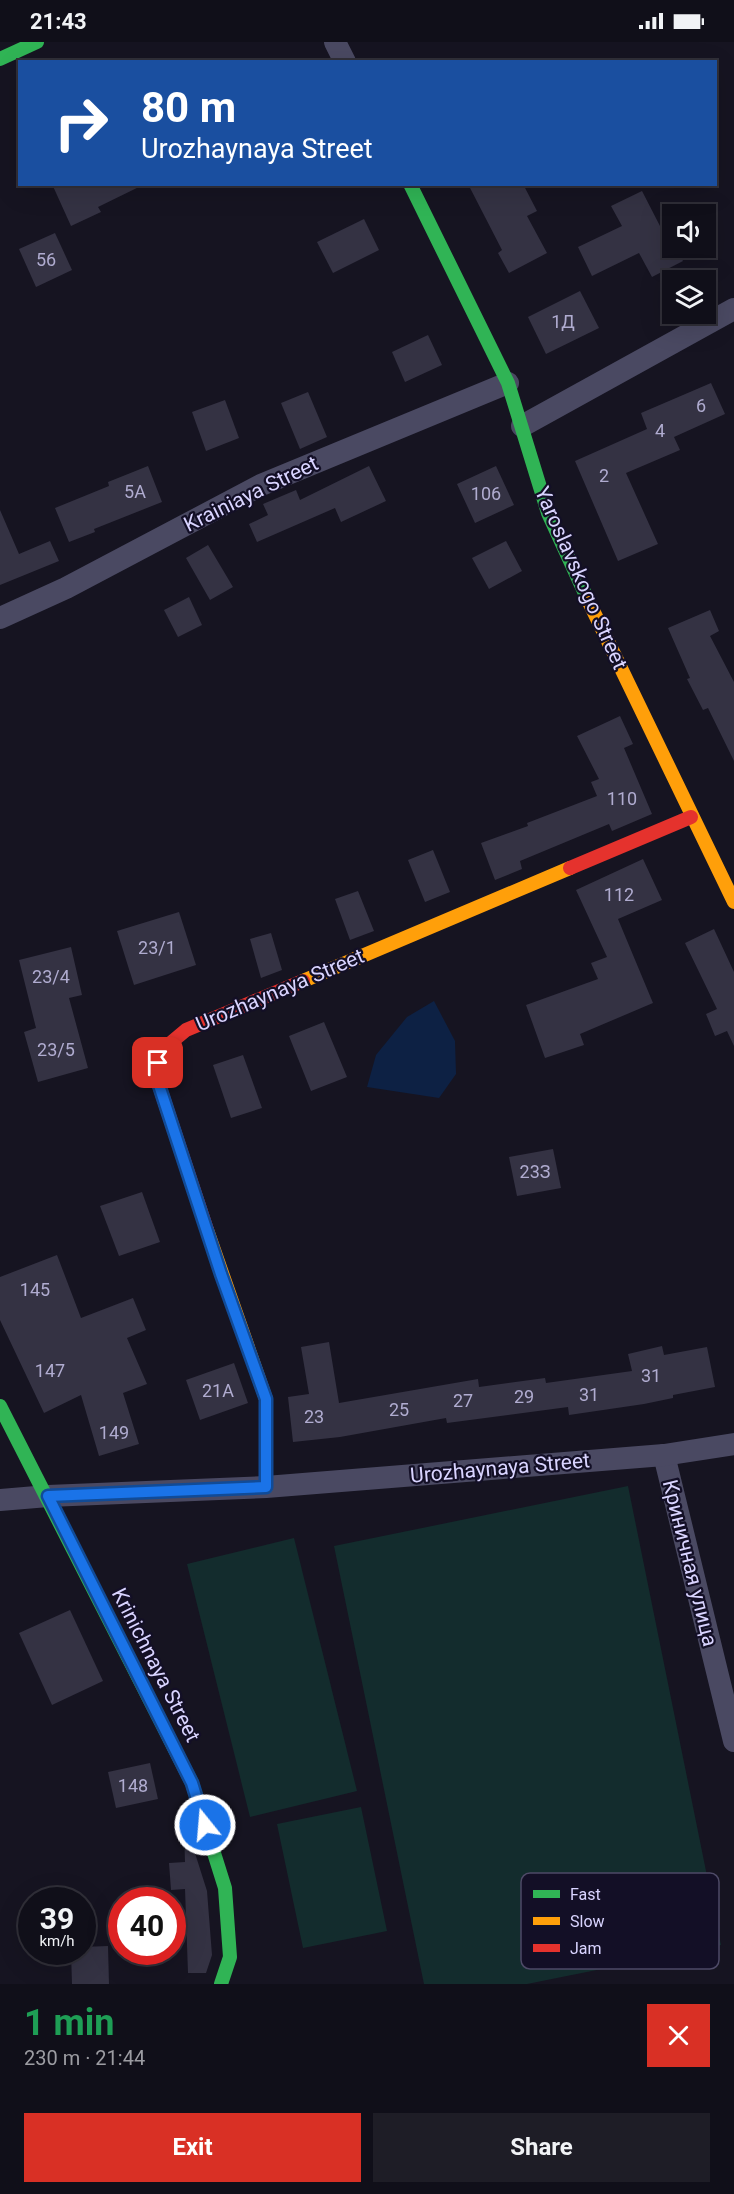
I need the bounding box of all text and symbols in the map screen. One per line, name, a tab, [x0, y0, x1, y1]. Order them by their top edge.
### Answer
text: 21:43	[30, 9, 87, 34]
text: 80 m	[141, 83, 236, 132]
icon: right	[42, 84, 120, 162]
text: Urozhaynaya Street	[141, 133, 373, 165]
map controls	[662, 204, 716, 324]
button: sound	[662, 204, 716, 258]
house number: 56	[36, 249, 56, 270]
button: layers	[662, 270, 716, 324]
house number: 1Д	[551, 311, 575, 332]
house number: 6	[696, 395, 706, 416]
house number: 4	[655, 420, 665, 441]
street label: Krainiaya Street	[180, 451, 322, 537]
house number: 2	[599, 465, 609, 486]
house number: 5А	[124, 481, 146, 502]
house number: 106	[471, 483, 501, 504]
street label: Yaroslavskogo Street	[530, 483, 632, 673]
house number: 110	[607, 788, 637, 809]
house number: 112	[604, 884, 634, 905]
house number: 23/1	[138, 937, 176, 958]
street label: Urozhaynaya Street	[192, 944, 368, 1036]
house number: 23/4	[32, 966, 70, 987]
pin	[132, 1037, 183, 1088]
house number: 23/5	[37, 1039, 75, 1060]
icon: arrive	[141, 1046, 174, 1079]
house number: 23З	[520, 1161, 550, 1182]
house number: 145	[20, 1279, 50, 1300]
house number: 147	[35, 1360, 65, 1381]
house number: 31	[641, 1365, 661, 1386]
house number: 21А	[202, 1380, 234, 1401]
house number: 31	[579, 1384, 599, 1405]
house number: 29	[514, 1386, 534, 1407]
house number: 27	[453, 1390, 473, 1411]
house number: 25	[389, 1399, 409, 1420]
house number: 23	[304, 1406, 324, 1427]
house number: 149	[99, 1422, 129, 1443]
street label: Urozhaynaya Street	[409, 1448, 591, 1488]
street label: Криничная улица	[658, 1477, 722, 1649]
street label: Krinichnaya Street	[107, 1584, 205, 1746]
house number: 148	[118, 1775, 148, 1796]
position arrow	[173, 1793, 237, 1857]
legend	[521, 1873, 719, 1969]
text: Fast	[570, 1885, 601, 1904]
speed limit sign: 40	[108, 1887, 186, 1965]
text: 39	[40, 1901, 74, 1936]
text: Slow	[570, 1912, 605, 1931]
text: km/h	[39, 1932, 75, 1950]
text: Jam	[570, 1939, 602, 1958]
text: 1 min	[24, 2002, 115, 2044]
button: close	[647, 2004, 710, 2067]
text: 230 m · 21:44	[24, 2046, 145, 2070]
button: Exit	[24, 2113, 361, 2182]
button: Share	[373, 2113, 710, 2182]

